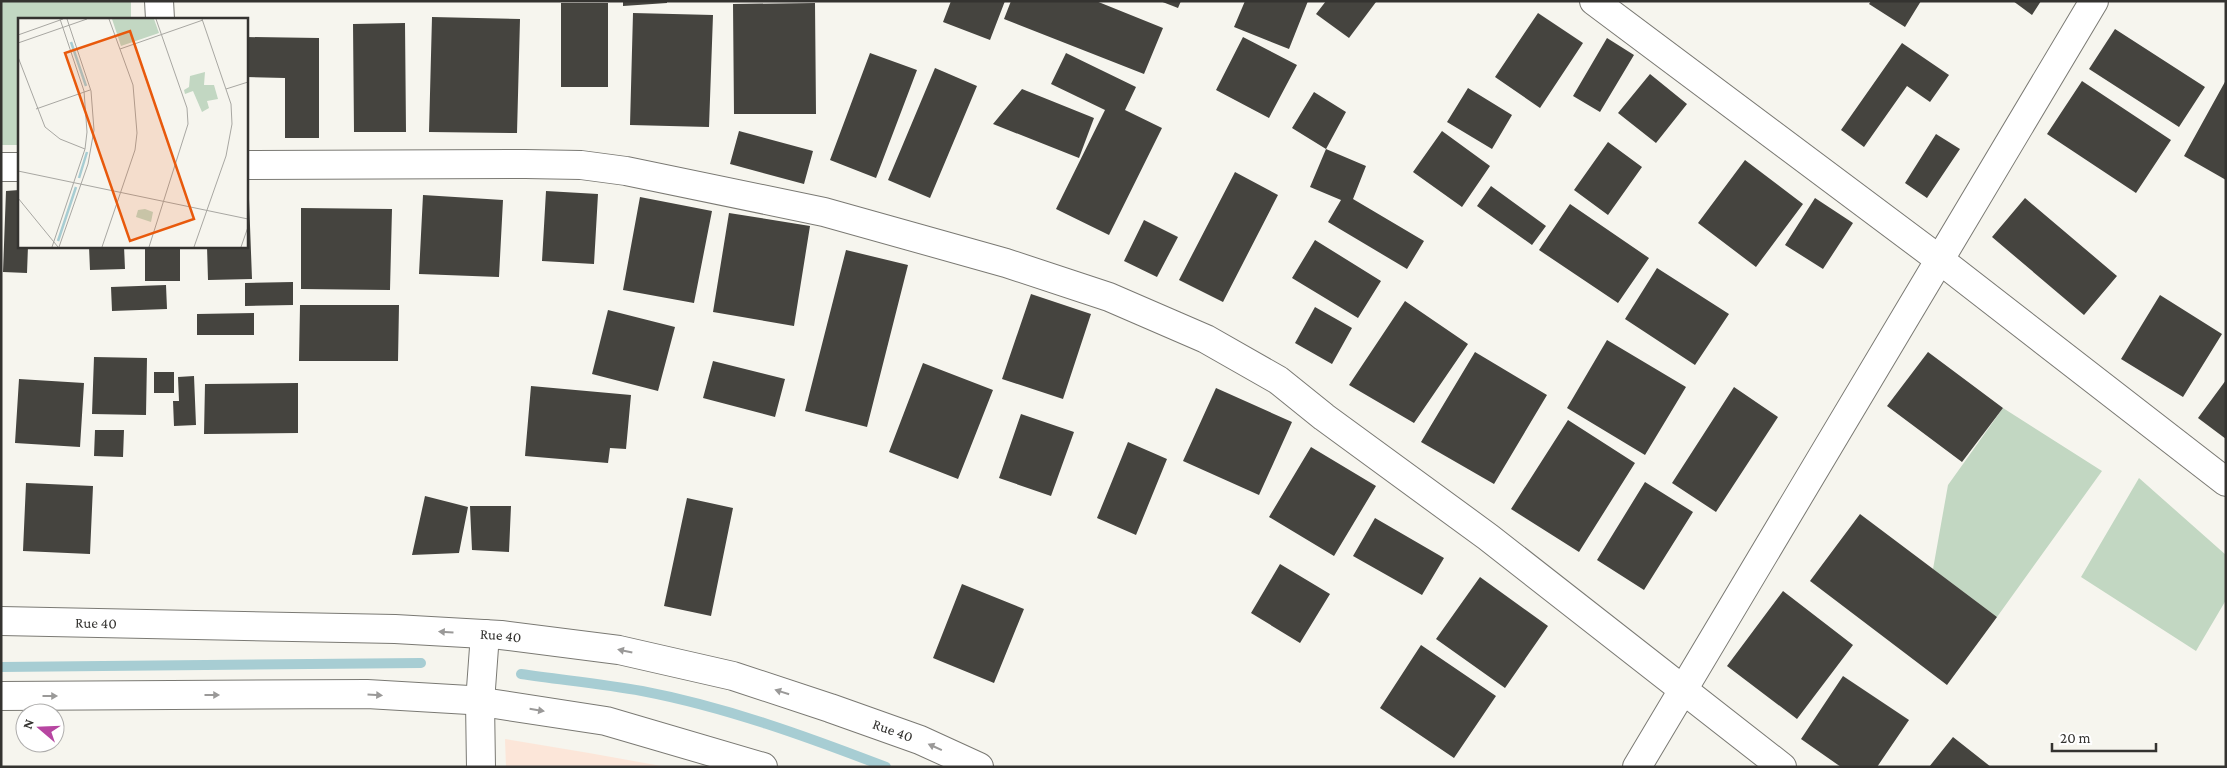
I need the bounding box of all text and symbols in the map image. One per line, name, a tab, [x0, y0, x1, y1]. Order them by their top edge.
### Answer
inset map	[18, 18, 248, 248]
street label: Rue 40	[75, 615, 117, 631]
street label: Rue 40	[479, 626, 522, 646]
one-way arrow	[437, 628, 453, 636]
one-way arrow	[617, 647, 632, 655]
one-way arrow	[774, 688, 789, 695]
one-way arrow	[205, 691, 221, 699]
one-way arrow	[367, 691, 383, 699]
one-way arrow	[42, 692, 58, 700]
north arrow	[15, 703, 65, 753]
one-way arrow	[529, 707, 545, 715]
text: N	[19, 716, 37, 731]
street label: Rue 40	[871, 716, 915, 745]
scale bar	[2052, 720, 2156, 752]
text: 20 m	[2060, 730, 2091, 746]
one-way arrow	[928, 742, 942, 750]

